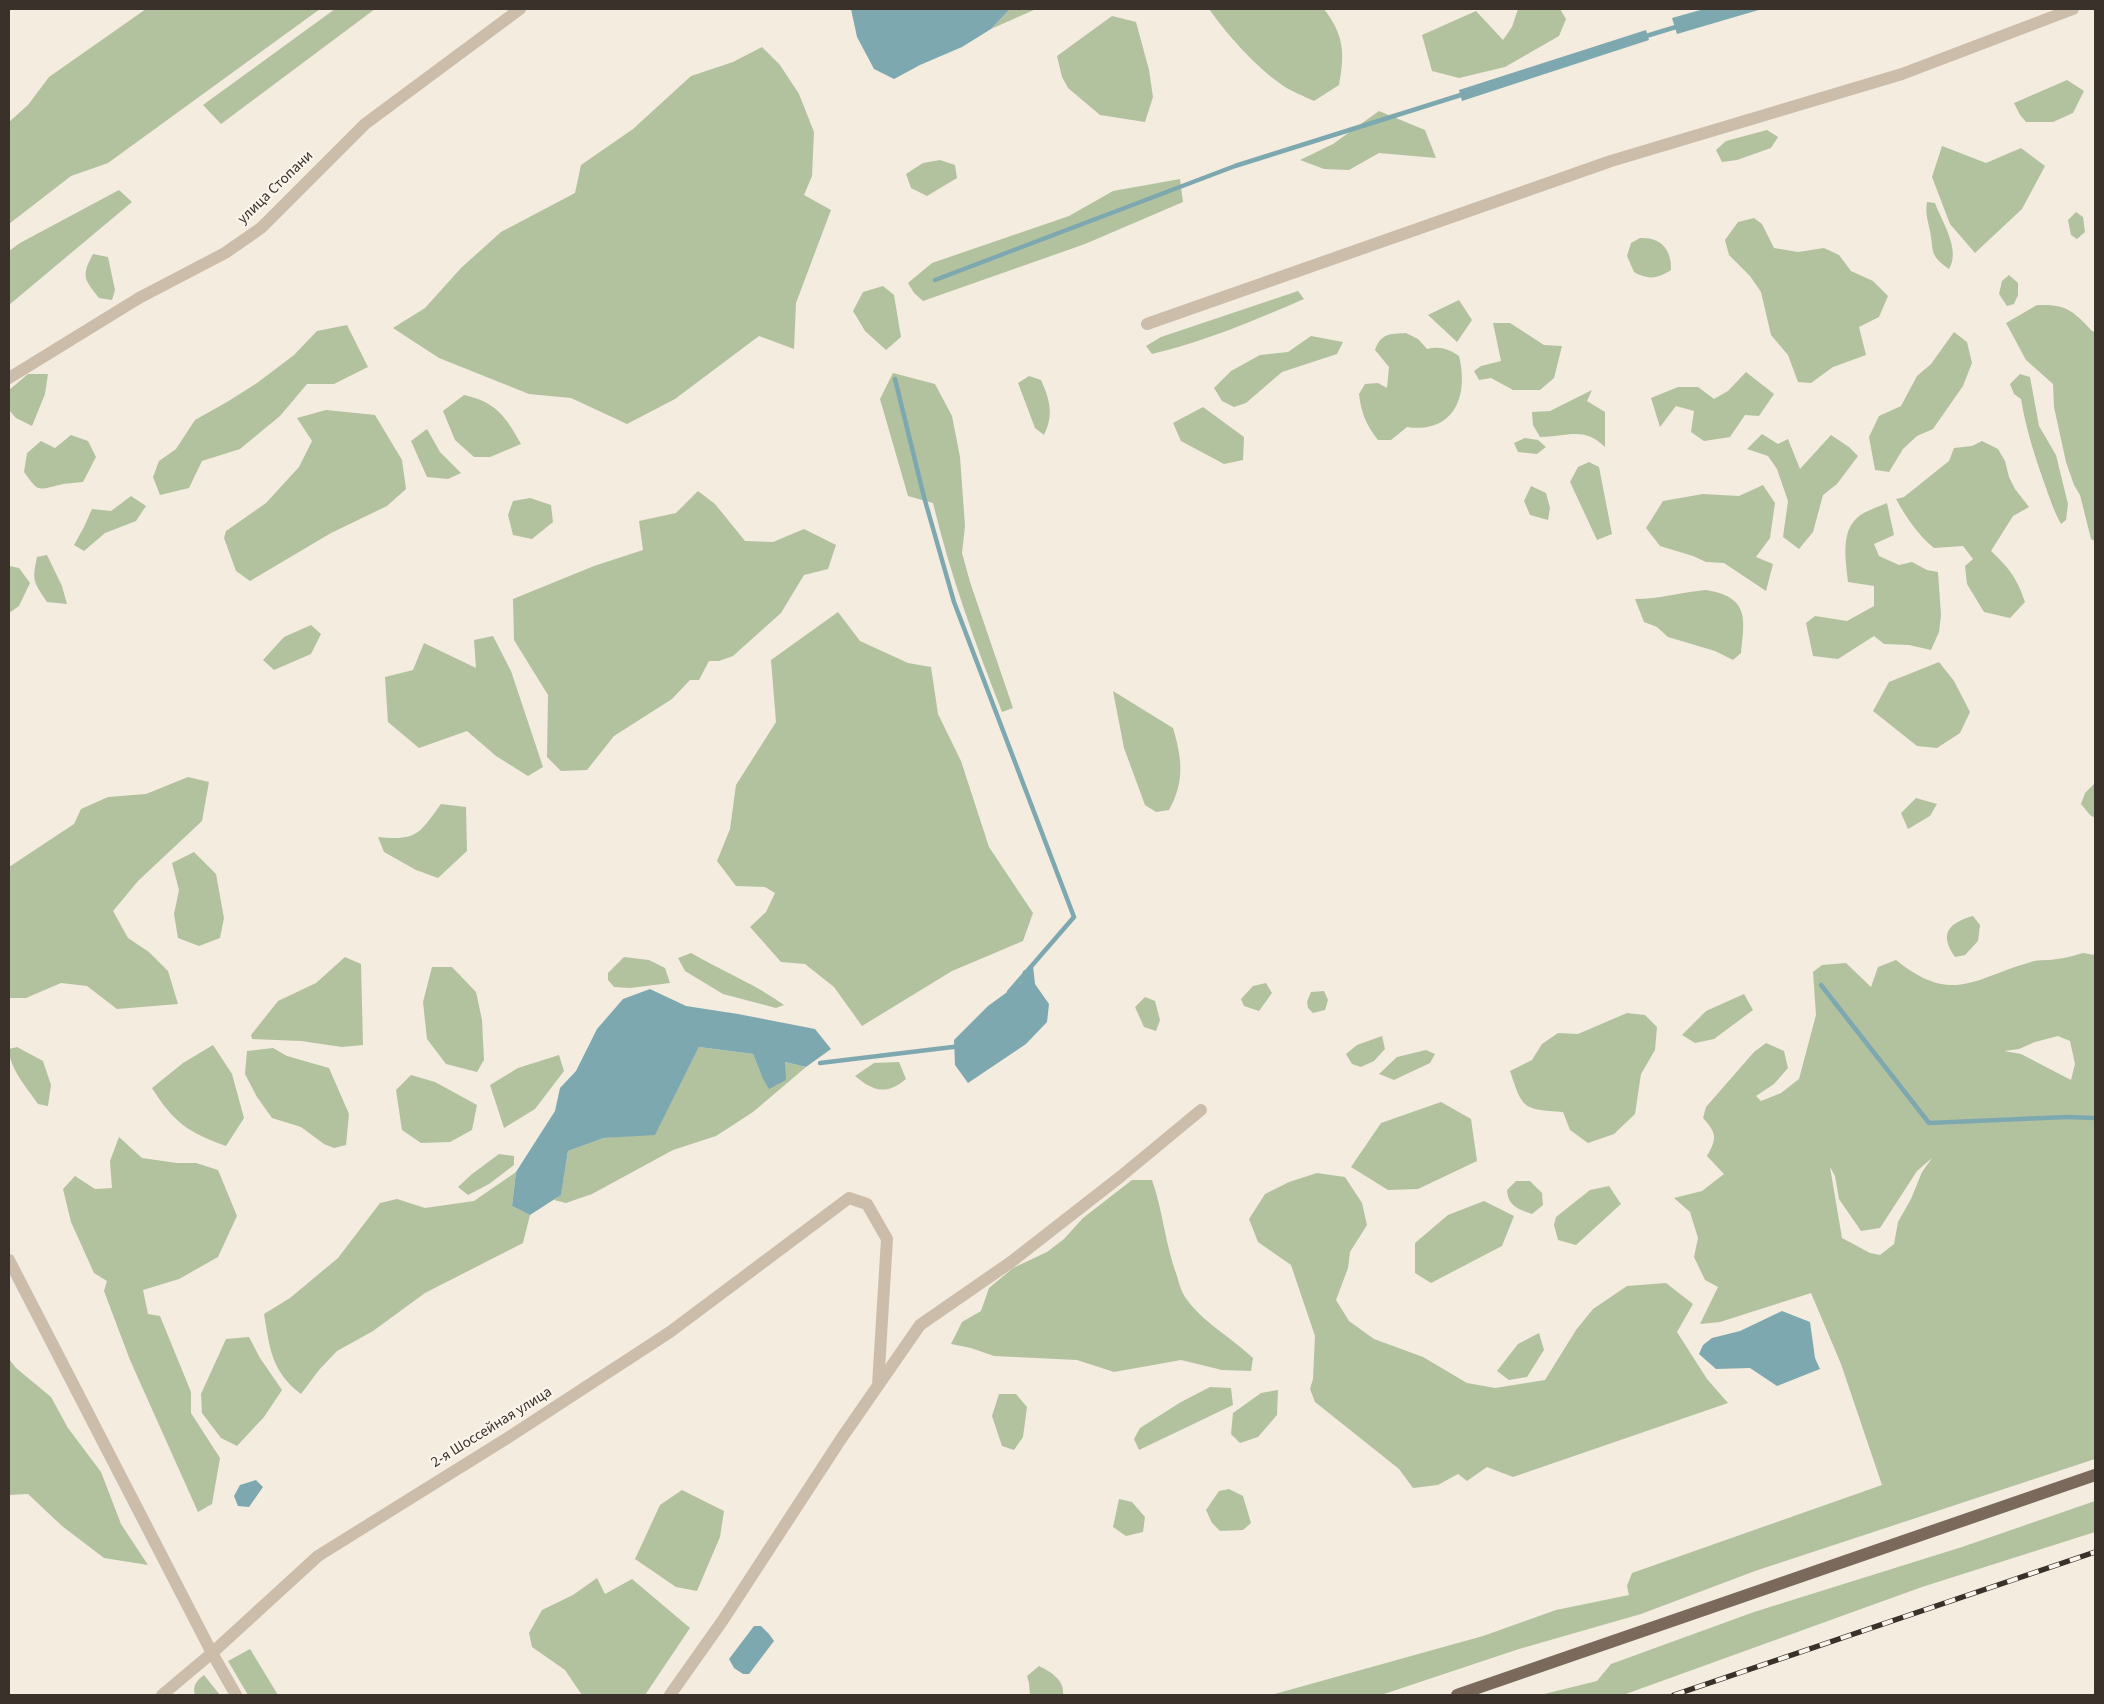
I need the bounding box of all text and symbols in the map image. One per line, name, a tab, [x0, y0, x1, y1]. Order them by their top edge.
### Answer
street label: улица Стопани	[234, 147, 318, 229]
street label: 2-я Шоссейная улица	[428, 1384, 556, 1472]

